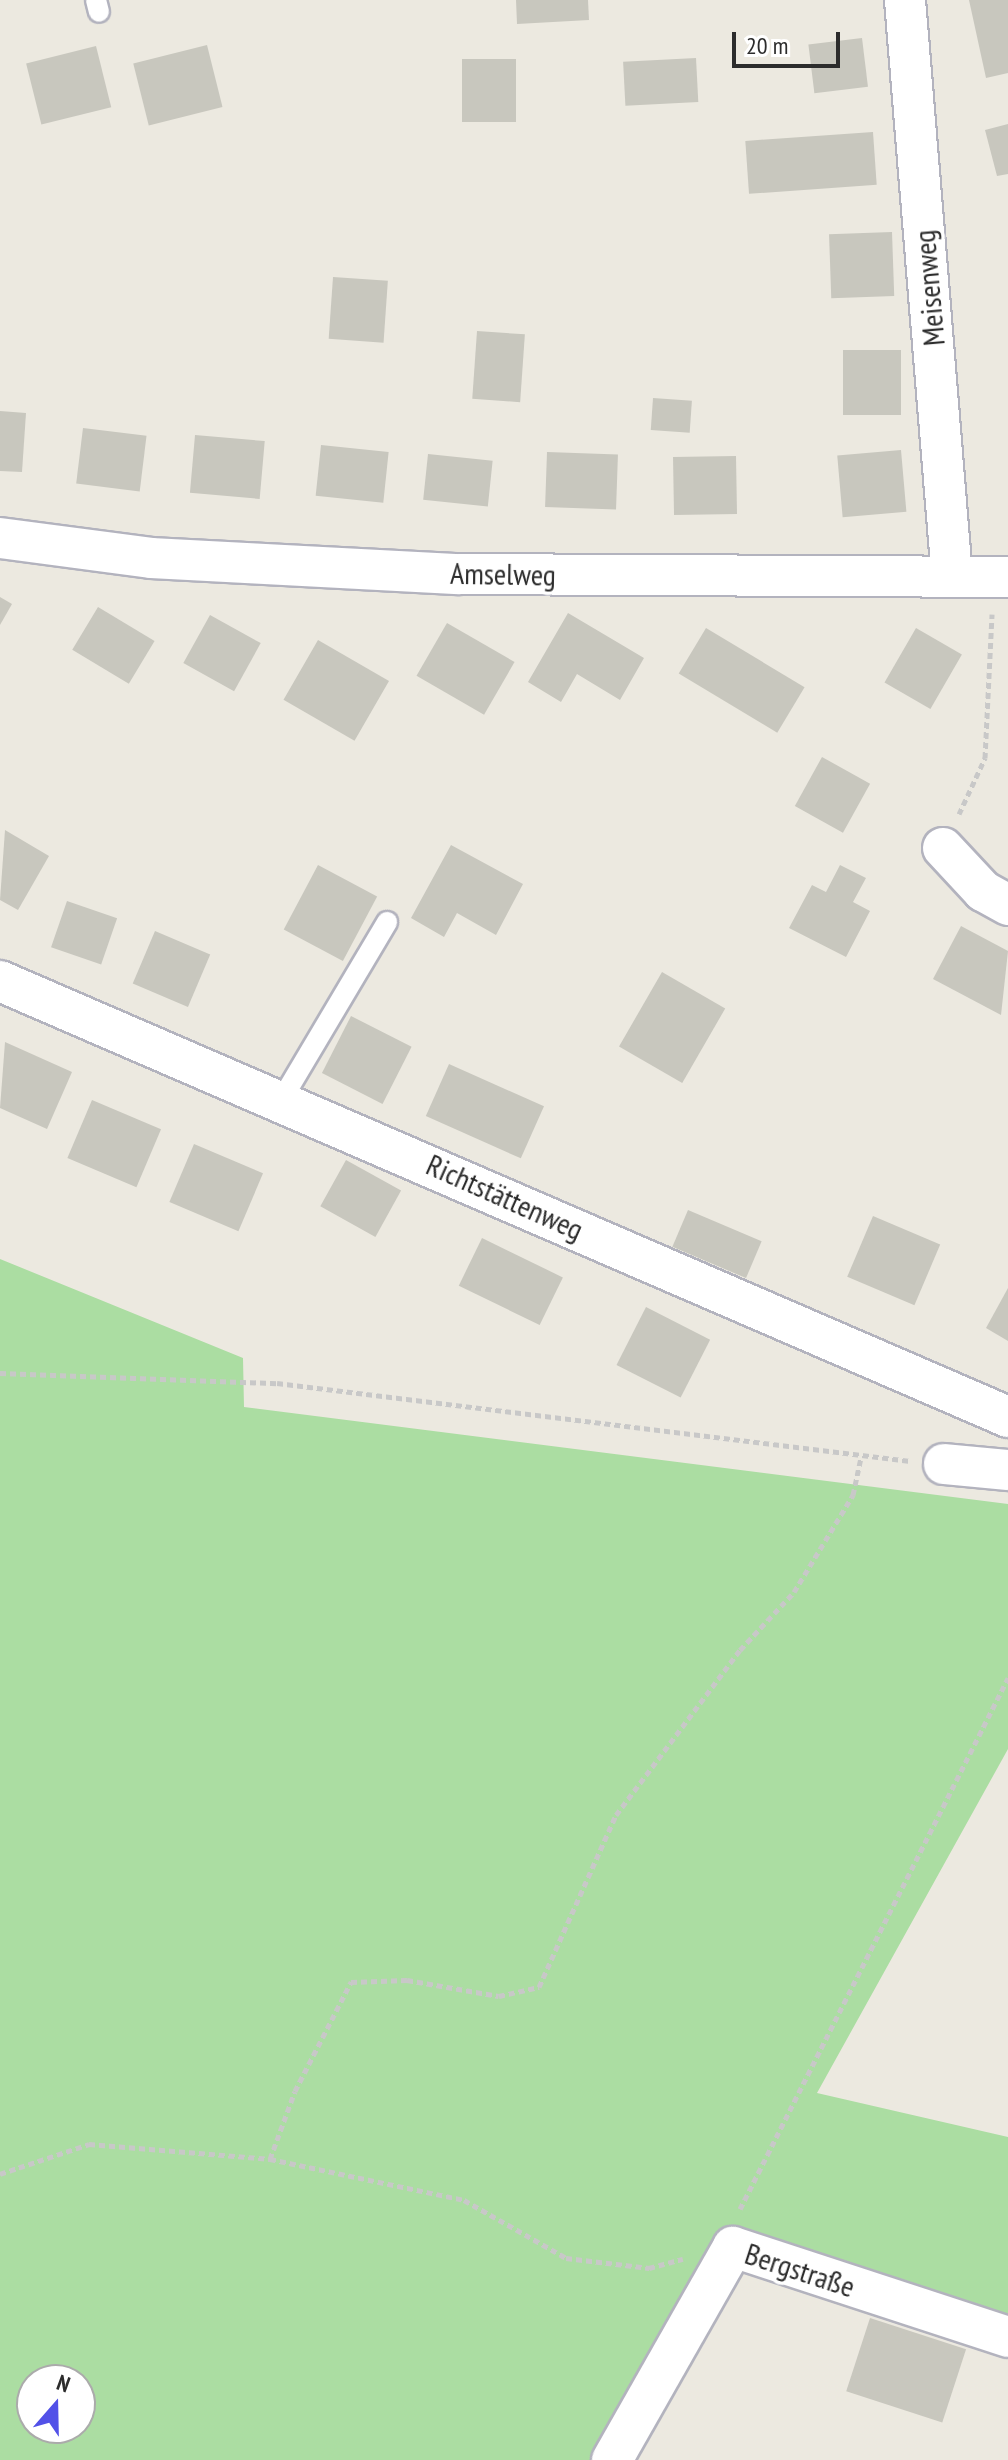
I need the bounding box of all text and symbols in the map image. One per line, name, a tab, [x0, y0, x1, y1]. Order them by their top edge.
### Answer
scale bar	[736, 16, 844, 66]
text: 20 m	[746, 30, 788, 61]
street label: Meisenweg	[906, 229, 952, 347]
street label: Amselweg	[450, 555, 556, 593]
street label: Richtstättenweg	[421, 1146, 589, 1248]
street label: Bergstraße	[741, 2235, 859, 2305]
north arrow	[16, 2364, 96, 2444]
text: N	[53, 2368, 74, 2399]

